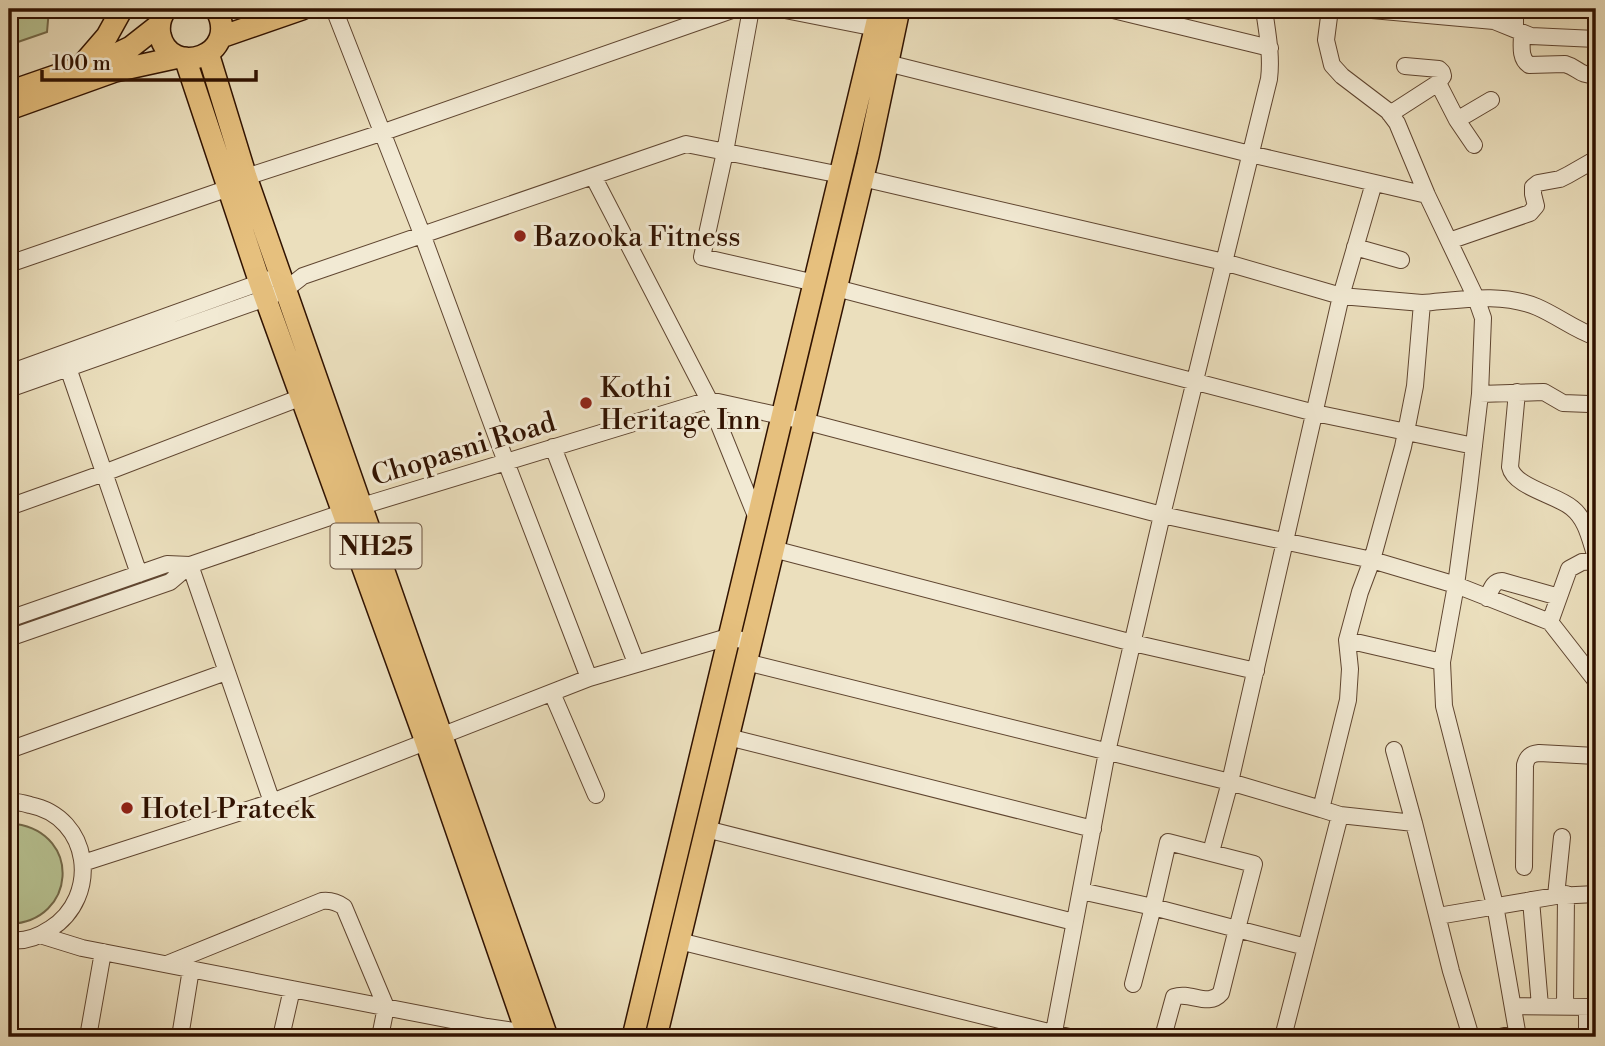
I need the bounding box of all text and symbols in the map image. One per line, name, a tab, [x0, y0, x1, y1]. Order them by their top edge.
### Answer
scale bar	[42, 38, 256, 82]
text: 100 m	[52, 51, 111, 77]
place label: Bazooka Fitness	[533, 220, 740, 255]
marker: Bazooka Fitness	[512, 228, 528, 244]
place label: Kothi Heritage Inn	[600, 371, 761, 438]
marker: Kothi Heritage Inn	[578, 395, 594, 411]
street label: Chopasni Road	[367, 405, 560, 494]
road number: NH25	[330, 524, 422, 568]
place label: Hotel Prateek	[141, 792, 316, 827]
marker: Hotel Prateek	[119, 800, 135, 816]

